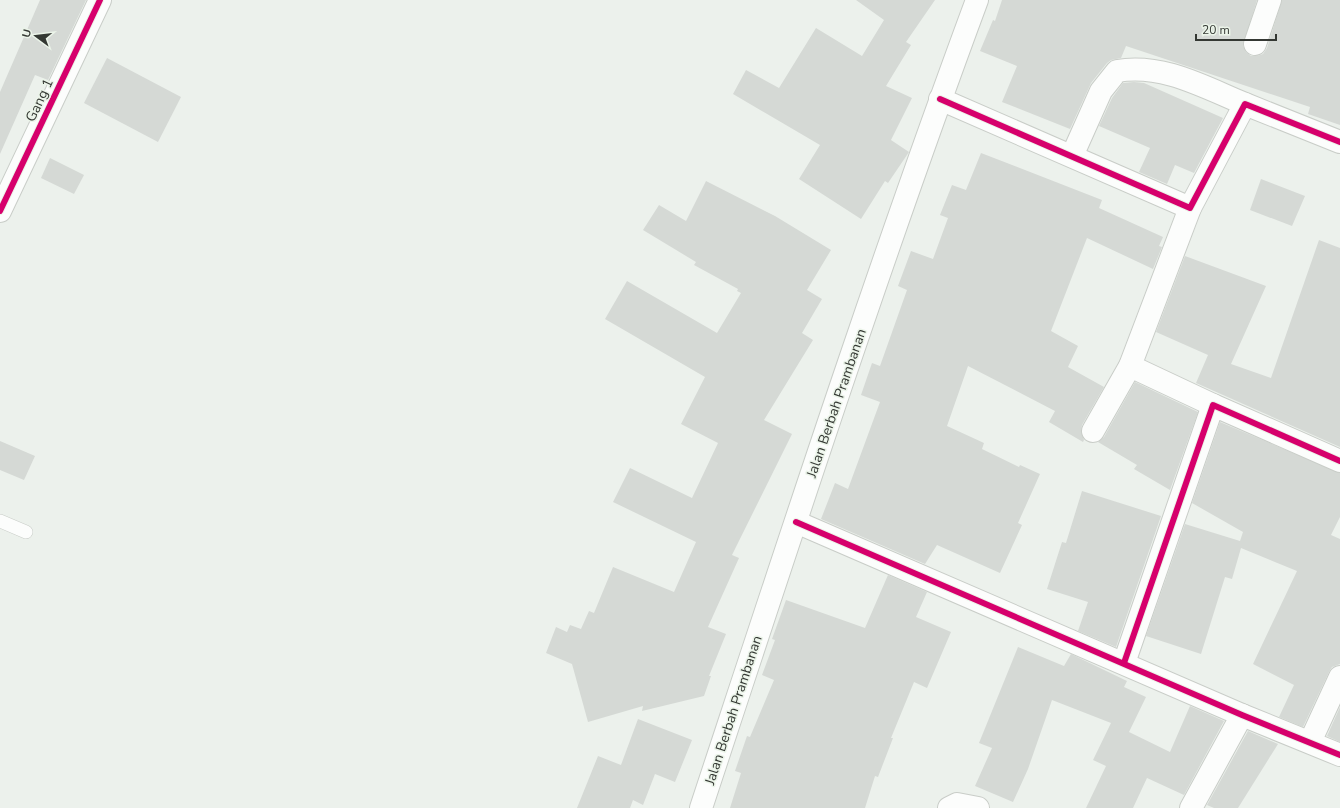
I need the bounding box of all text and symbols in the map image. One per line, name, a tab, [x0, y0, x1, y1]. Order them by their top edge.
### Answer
north arrow	[16, 16, 56, 56]
scale bar	[1196, 16, 1276, 42]
text: 20 m	[1202, 22, 1230, 38]
text: U	[19, 28, 35, 39]
street label: Gang 1	[21, 75, 58, 125]
street label: Jalan Berbah Prambanan	[802, 326, 871, 481]
street label: Jalan Berbah Prambanan	[700, 633, 767, 788]

